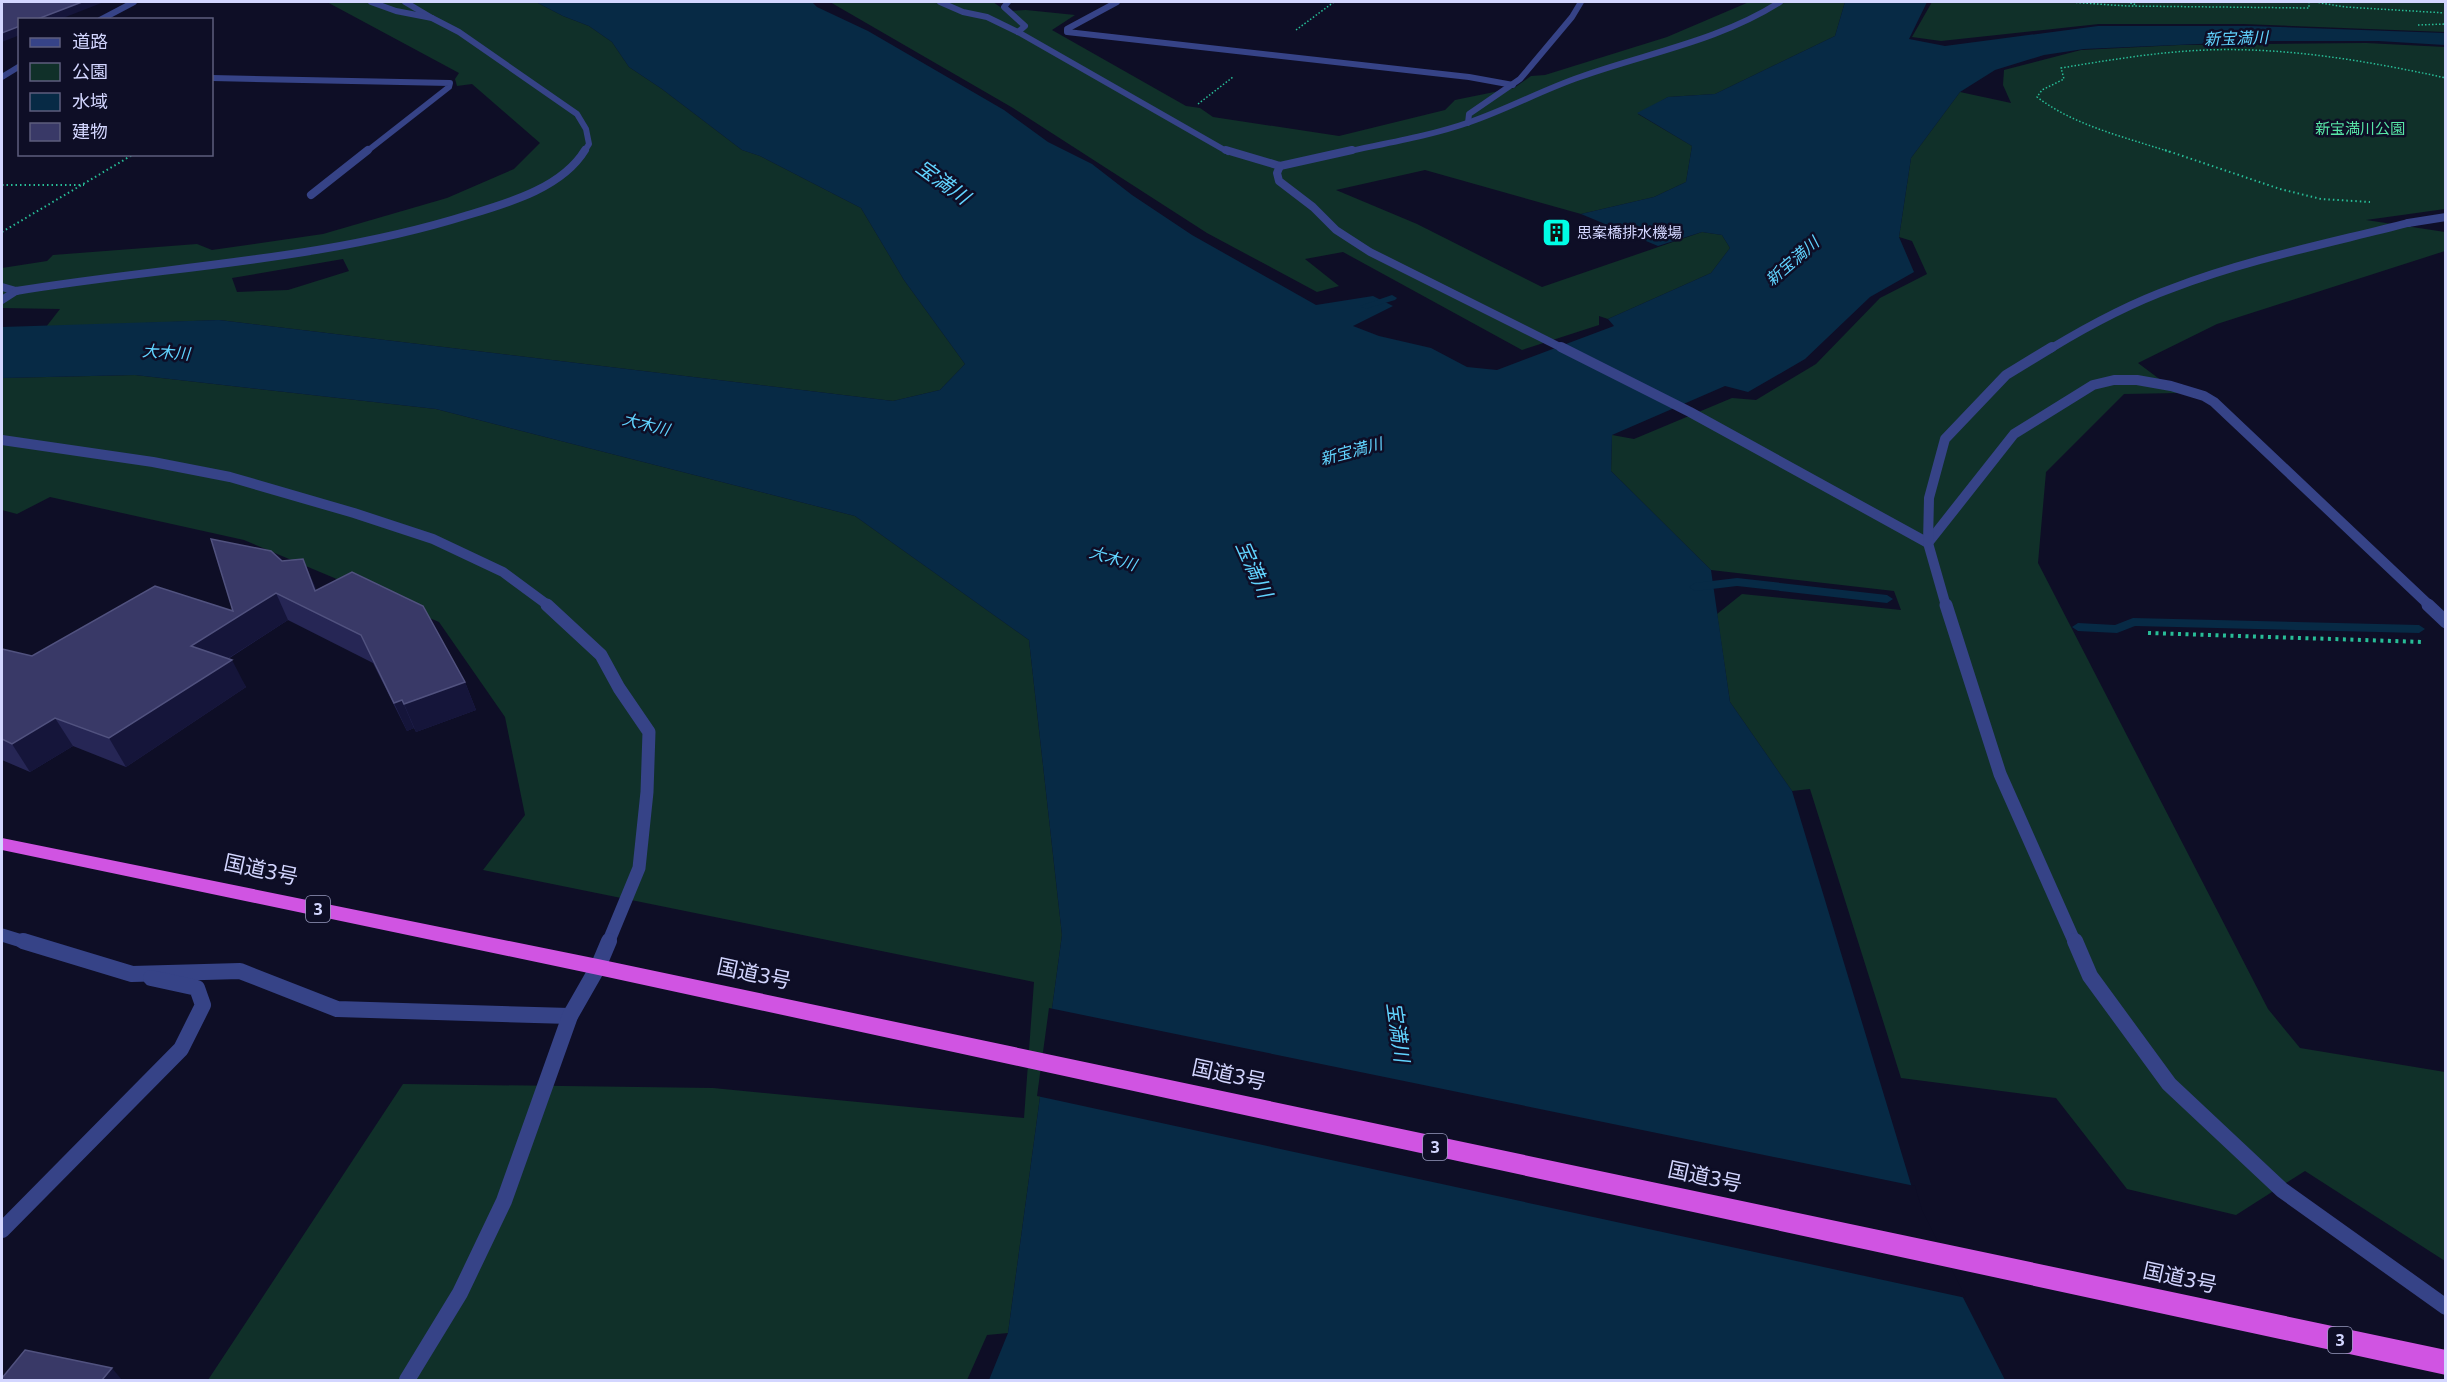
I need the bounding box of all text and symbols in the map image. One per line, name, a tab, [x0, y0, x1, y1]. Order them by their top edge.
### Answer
legend	[18, 18, 213, 156]
water label: 新宝満川	[2204, 26, 2270, 50]
text: 道路	[72, 29, 108, 53]
text: 公園	[72, 59, 108, 83]
text: 水域	[72, 89, 108, 113]
park label: 新宝満川公園	[2315, 118, 2405, 138]
text: 建物	[72, 119, 108, 143]
water label: 宝満川	[911, 153, 977, 211]
building icon: 思案橋排水機場	[1540, 217, 1572, 249]
place label: 思案橋排水機場	[1577, 222, 1682, 242]
water label: 新宝満川	[1761, 230, 1825, 290]
water label: 大木川	[141, 339, 193, 365]
water label: 大木川	[620, 408, 674, 441]
water label: 新宝満川	[1317, 432, 1387, 470]
water label: 宝満川	[1230, 536, 1280, 604]
water label: 大木川	[1087, 540, 1141, 576]
street label: 国道3号	[222, 848, 301, 891]
road number: 3	[306, 896, 330, 922]
street label: 国道3号	[715, 952, 794, 995]
water label: 宝満川	[1381, 1000, 1416, 1065]
street label: 国道3号	[1190, 1053, 1269, 1096]
road number: 3	[1423, 1134, 1447, 1160]
street label: 国道3号	[1666, 1155, 1745, 1198]
street label: 国道3号	[2141, 1256, 2220, 1299]
road number: 3	[2328, 1327, 2352, 1353]

